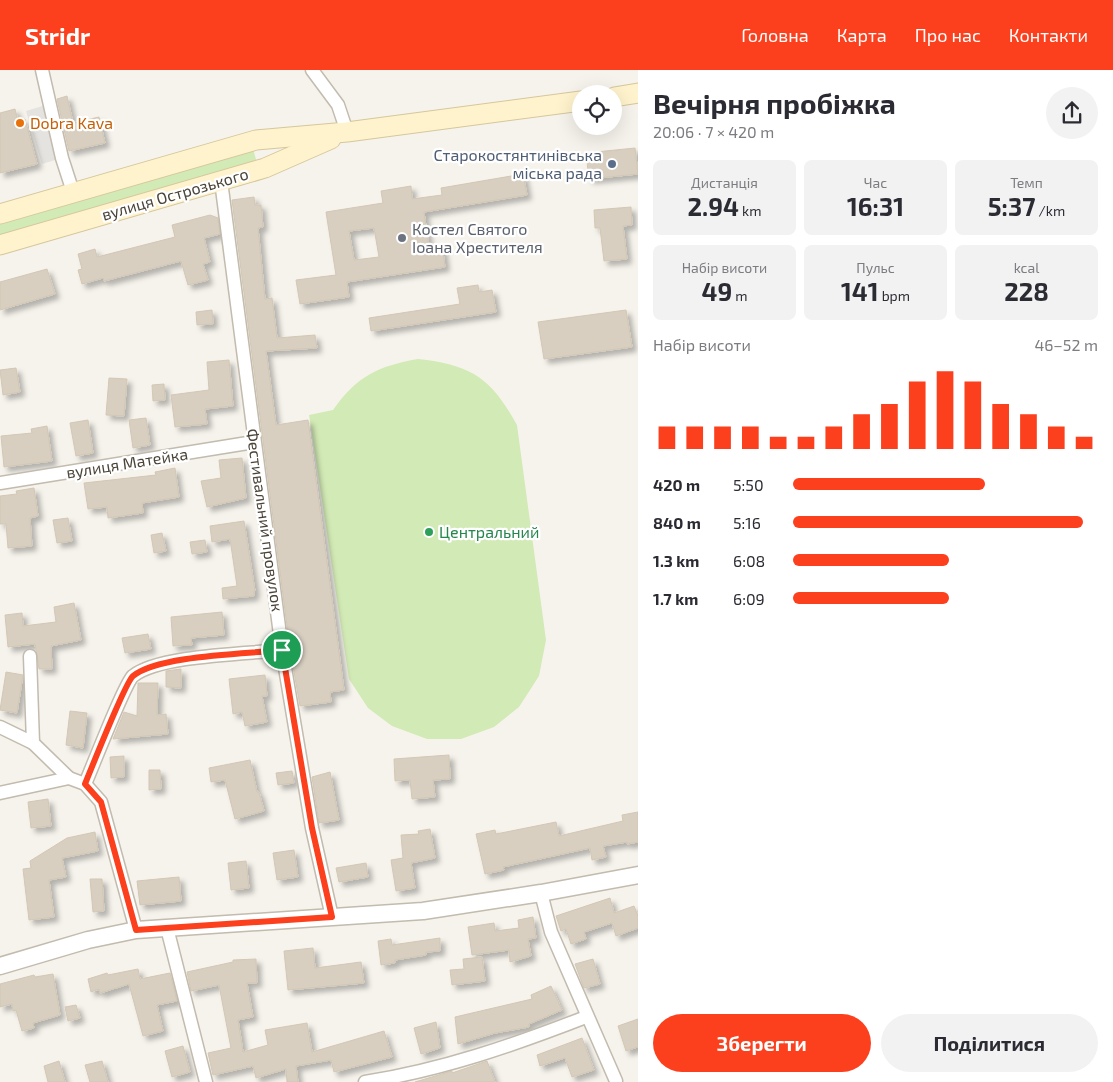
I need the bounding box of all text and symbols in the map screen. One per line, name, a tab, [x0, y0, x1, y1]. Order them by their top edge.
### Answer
text: Stridr	[25, 21, 90, 50]
text: Головна	[741, 24, 809, 46]
text: Карта	[837, 24, 887, 46]
text: Про нас	[915, 24, 981, 46]
text: Контакти	[1009, 24, 1088, 46]
map controls	[572, 85, 622, 135]
button: locate	[572, 85, 622, 135]
text: Вечірня пробіжка	[653, 86, 896, 120]
button: share	[1046, 87, 1098, 139]
place label: Dobra Kava	[30, 113, 113, 132]
marker: Dobra Kava	[14, 117, 26, 129]
text: 20:06 · 7 × 420 m	[653, 122, 774, 141]
place label: Старокостянтинівська міська рада	[433, 145, 602, 182]
marker: Старокостянтинівська міська рада	[606, 158, 618, 170]
street label: вулиця Острозького	[99, 163, 251, 225]
text: Дистанція	[691, 174, 758, 191]
text: Час	[864, 174, 887, 191]
text: Темп	[1010, 174, 1043, 191]
text: 2.94	[688, 191, 739, 221]
text: 16:31	[847, 191, 904, 221]
text: 5:37	[988, 191, 1035, 221]
text: km	[739, 202, 761, 219]
text: /km	[1035, 202, 1065, 219]
place label: Костел Святого Іоана Хрестителя	[412, 219, 543, 256]
marker: Костел Святого Іоана Хрестителя	[396, 232, 408, 244]
text: Набір висоти	[682, 259, 767, 276]
text: Пульс	[856, 259, 895, 276]
text: kcal	[1014, 259, 1039, 276]
text: 49	[701, 276, 732, 306]
text: 141	[841, 276, 879, 306]
text: 228	[1004, 276, 1049, 306]
text: m	[732, 287, 748, 304]
text: bpm	[879, 287, 910, 304]
text: Набір висоти	[653, 335, 751, 354]
text: 46–52 m	[1034, 335, 1098, 354]
street label: Фестивальний провулок	[242, 427, 288, 613]
street label: вулиця Матейка	[65, 444, 189, 482]
text: 420 m	[653, 475, 700, 494]
text: 5:50	[733, 475, 764, 494]
text: 840 m	[653, 513, 701, 532]
text: 5:16	[733, 513, 761, 532]
place label: Центральний	[439, 522, 539, 541]
marker: Центральний	[423, 526, 435, 538]
text: 1.3 km	[653, 551, 699, 570]
text: 6:08	[733, 551, 765, 570]
text: 1.7 km	[653, 589, 698, 608]
text: 6:09	[733, 589, 765, 608]
pin	[261, 629, 303, 671]
icon: arrive	[268, 636, 296, 664]
button: Зберегти	[653, 1014, 871, 1072]
button: Поділитися	[881, 1014, 1098, 1072]

